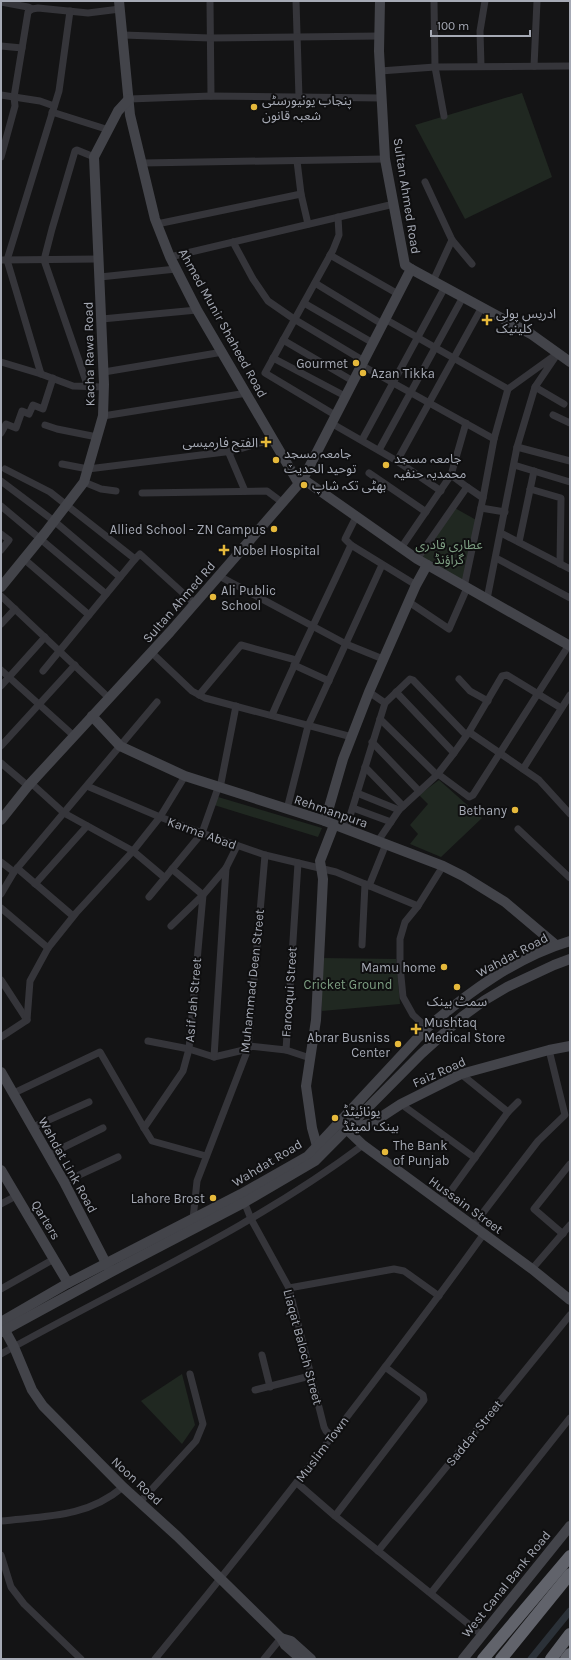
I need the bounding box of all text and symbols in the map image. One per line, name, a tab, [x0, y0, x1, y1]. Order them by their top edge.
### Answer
scale bar	[431, 12, 530, 38]
text: 100 m	[437, 19, 469, 33]
place label: پنجاب یونیورسٹی شعبہ قانون	[262, 93, 352, 124]
marker: پنجاب یونیورسٹی شعبہ قانون	[249, 102, 259, 112]
street label: Sultan Ahmed Road	[390, 137, 424, 255]
street label: Ahmed Munir Shaheed Road	[176, 246, 270, 400]
street label: Kacha Rawa Road	[81, 302, 97, 406]
place label: ادریس پولی کلینیک	[496, 306, 556, 336]
marker: ادریس پولی کلینیک	[481, 314, 493, 326]
place label: Gourmet	[296, 356, 348, 371]
marker: Gourmet	[351, 358, 361, 368]
place label: Azan Tikka	[371, 366, 435, 381]
marker: Azan Tikka	[358, 368, 368, 378]
place label: الفتح فارمیسی	[183, 435, 258, 453]
marker: الفتح فارمیسی	[261, 437, 271, 447]
place label: جامعہ مسجد توحید الحدیٽ	[284, 446, 356, 476]
place label: جامعہ مسجد محمدیہ حنفیہ	[394, 451, 467, 481]
marker: جامعہ مسجد توحید الحدیٽ	[271, 455, 281, 465]
marker: جامعہ مسجد محمدیہ حنفیہ	[381, 460, 391, 470]
place label: بھٹی تکہ شاپ	[312, 478, 386, 495]
marker: بھٹی تکہ شاپ	[299, 480, 309, 490]
place label: Allied School - ZN Campus	[110, 522, 266, 537]
marker: Allied School - ZN Campus	[269, 524, 279, 534]
park label: عطاری قادری گراؤنڈ	[415, 537, 483, 567]
place label: Nobel Hospital	[233, 543, 320, 558]
marker: Nobel Hospital	[218, 544, 230, 556]
street label: Sultan Ahmed Rd	[140, 558, 218, 646]
place label: Ali Public School	[221, 583, 276, 613]
marker: Ali Public School	[208, 592, 218, 602]
street label: Rehmanpura	[292, 791, 370, 831]
place label: Bethany	[458, 803, 507, 818]
marker: Bethany	[510, 805, 520, 815]
street label: Karma Abad	[166, 814, 238, 852]
street label: Muhammad Deen Street	[237, 908, 267, 1054]
street label: Wahdat Road	[474, 930, 550, 980]
street label: Farooqui Street	[278, 946, 301, 1038]
street label: Asif Jah Street	[182, 957, 204, 1043]
place label: Mamu home	[361, 960, 436, 975]
marker: Mamu home	[439, 962, 449, 972]
park label: Cricket Ground	[304, 977, 392, 992]
marker: سمٹ بینک	[452, 982, 462, 992]
place label: سمٹ بینک	[427, 994, 487, 1009]
place label: Mushtaq Medical Store	[424, 1015, 505, 1045]
marker: Mushtaq Medical Store	[411, 1024, 421, 1034]
place label: Abrar Busniss Center	[307, 1030, 390, 1060]
marker: Abrar Busniss Center	[393, 1039, 403, 1049]
street label: Faiz Road	[410, 1054, 468, 1090]
place label: یونائیٹڈ بینک لمیٹڈ	[343, 1104, 399, 1134]
marker: یونائیٹڈ بینک لمیٹڈ	[330, 1113, 340, 1123]
street label: Wahdat Link Road	[35, 1114, 101, 1216]
street label: Wahdat Road	[229, 1136, 305, 1190]
place label: The Bank of Punjab	[393, 1138, 450, 1168]
marker: The Bank of Punjab	[380, 1147, 390, 1157]
street label: Hussain Street	[426, 1173, 506, 1237]
place label: Lahore Brost	[131, 1191, 205, 1206]
marker: Lahore Brost	[208, 1193, 218, 1203]
street label: Qarters	[28, 1198, 64, 1243]
street label: Liaqat Baloch Street	[279, 1288, 326, 1407]
street label: Saddar Street	[443, 1397, 505, 1469]
street label: Muslim Town	[292, 1413, 352, 1485]
street label: Noon Road	[108, 1454, 166, 1508]
street label: West Canal Bank Road	[458, 1528, 554, 1640]

